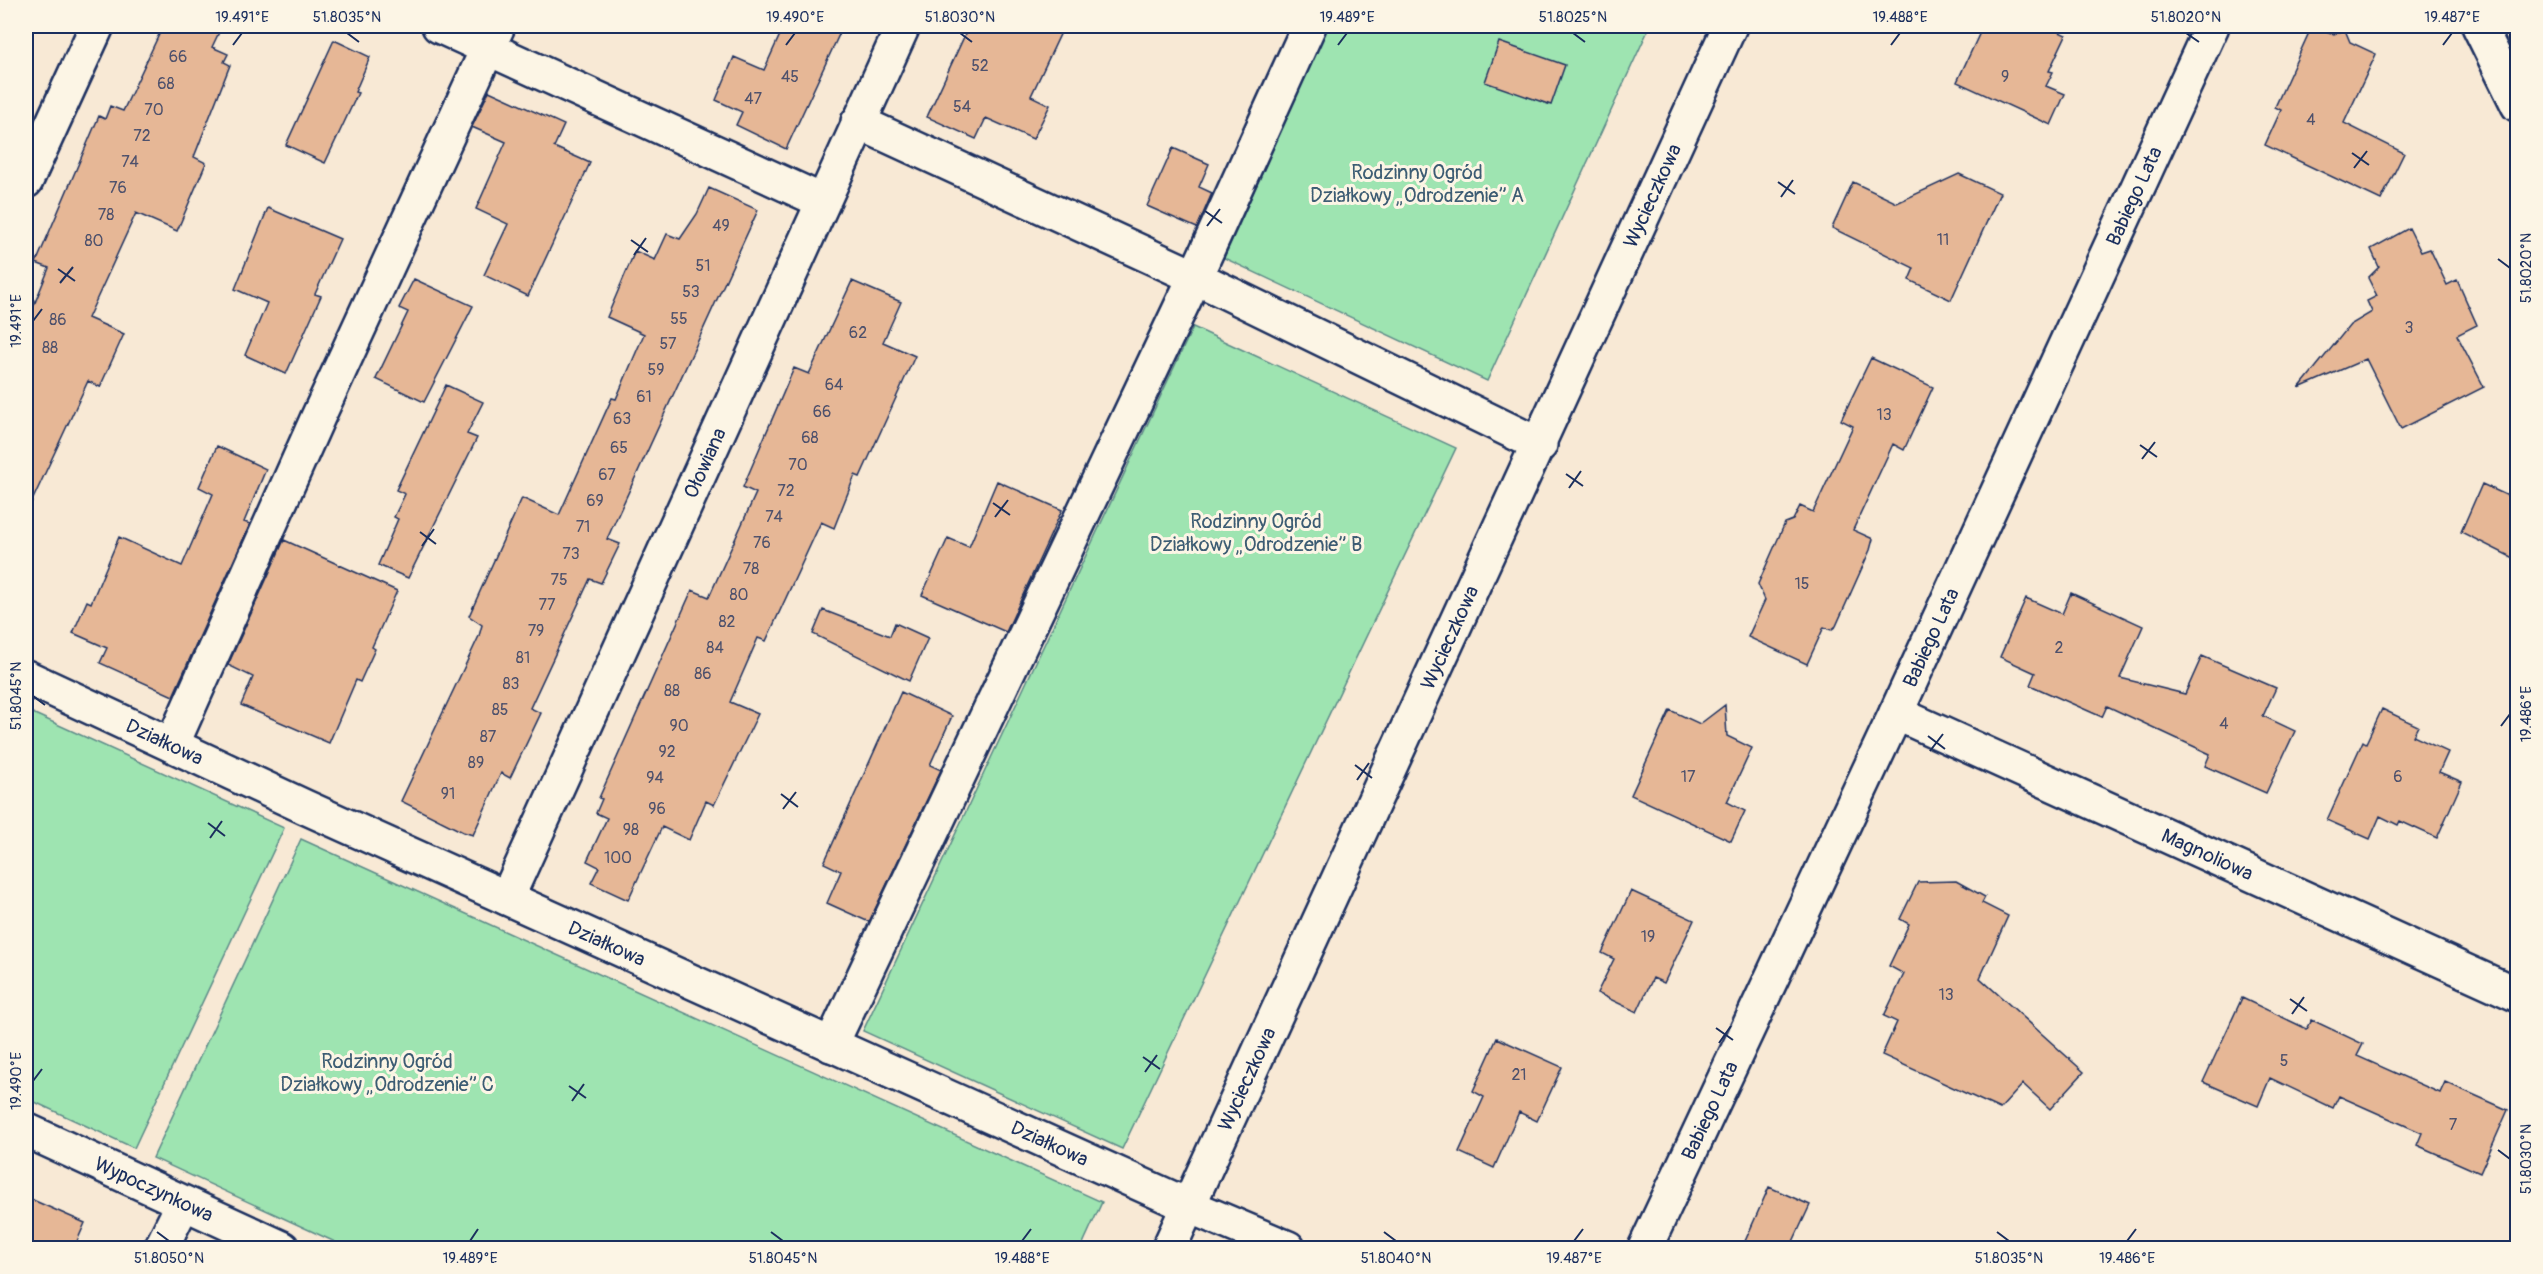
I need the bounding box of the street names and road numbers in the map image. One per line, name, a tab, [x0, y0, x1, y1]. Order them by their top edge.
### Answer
street label: Wycieczkowa	[1618, 140, 1687, 252]
street label: Babiego Lata	[2100, 142, 2167, 250]
street label: Ołowiana	[678, 424, 731, 502]
street label: Wycieczkowa	[1415, 581, 1484, 693]
street label: Babiego Lata	[1897, 584, 1964, 691]
street label: Działkowa	[122, 713, 207, 770]
street label: Magnoliowa	[2158, 823, 2257, 886]
street label: Działkowa	[564, 915, 650, 972]
street label: Wycieczkowa	[1212, 1023, 1281, 1135]
street label: Babiego Lata	[1676, 1057, 1743, 1164]
street label: Działkowa	[1007, 1115, 1093, 1172]
street label: Wypoczynkowa	[91, 1151, 217, 1227]

